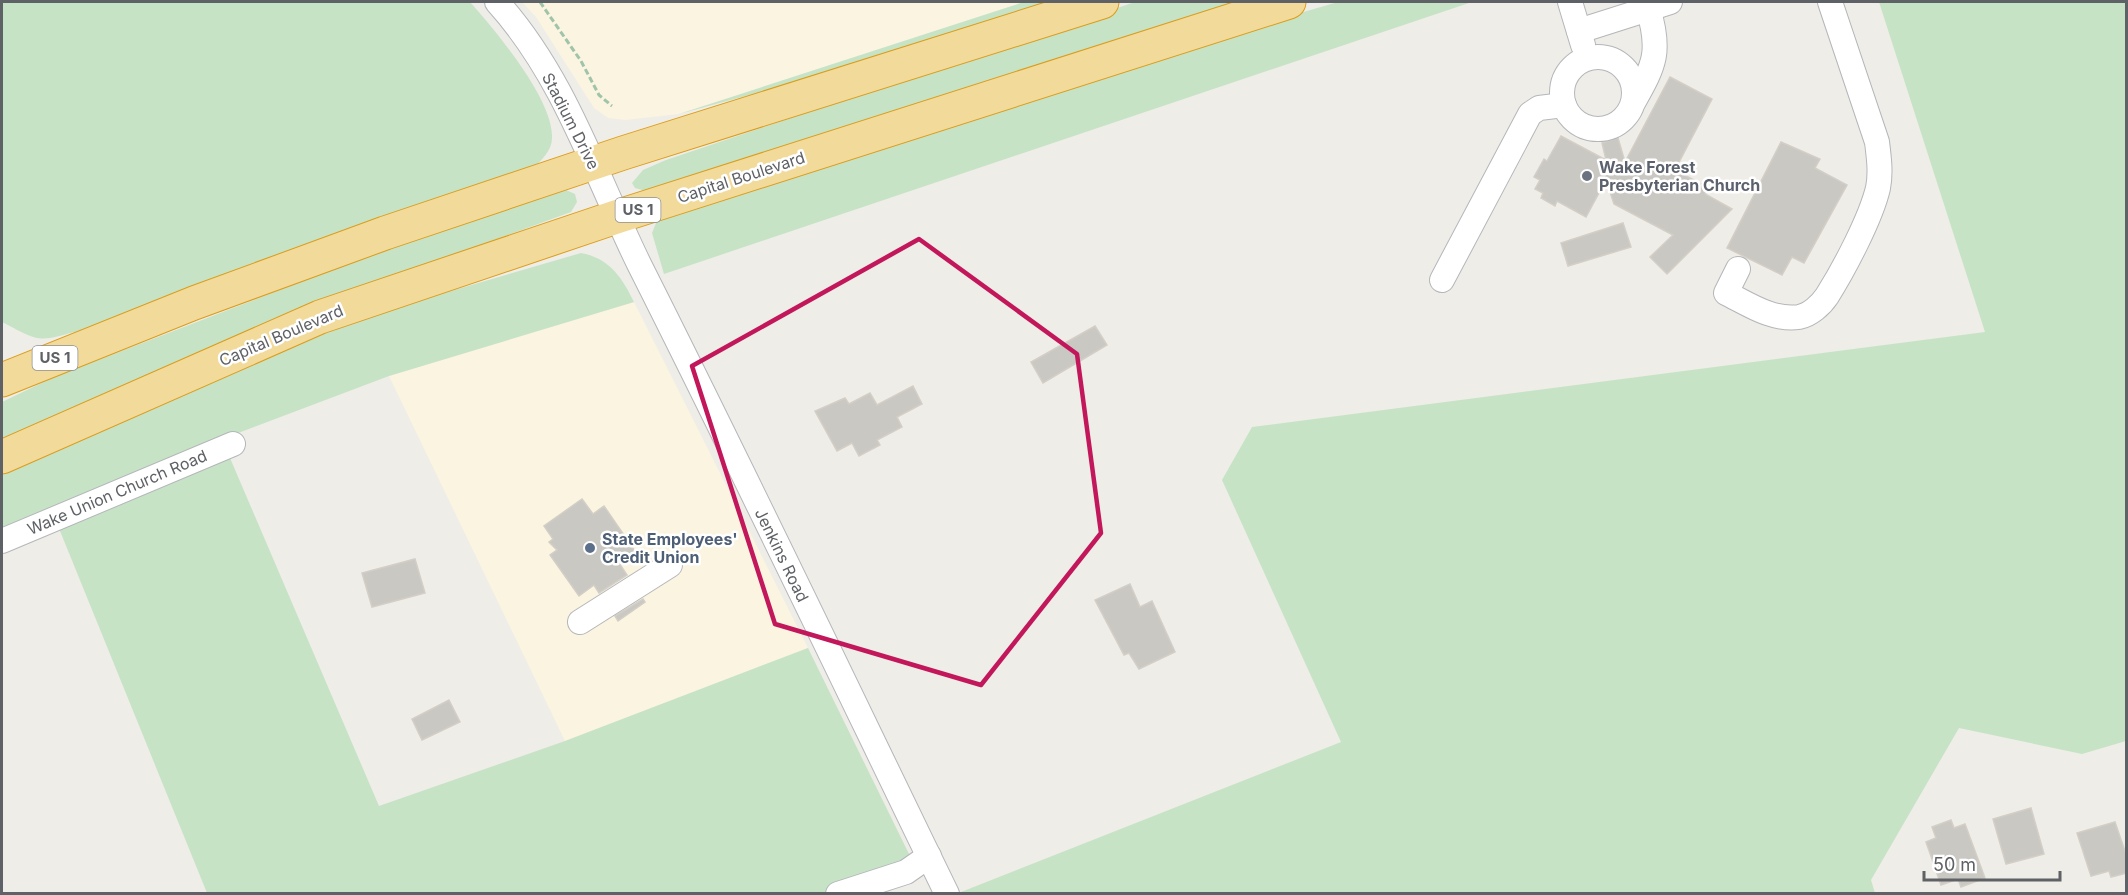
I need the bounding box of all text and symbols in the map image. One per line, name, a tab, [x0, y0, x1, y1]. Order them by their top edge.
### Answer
street label: Stadium Drive	[538, 69, 604, 173]
street label: Capital Boulevard	[675, 147, 807, 207]
place label: Wake Forest Presbyterian Church	[1599, 157, 1760, 195]
marker: Wake Forest Presbyterian Church	[1580, 169, 1594, 183]
road number: US 1	[616, 198, 660, 222]
street label: Capital Boulevard	[216, 300, 346, 370]
road number: US 1	[32, 346, 78, 370]
street label: Wake Union Church Road	[24, 445, 210, 539]
street label: Jenkins Road	[751, 505, 813, 605]
place label: State Employees' Credit Union	[602, 529, 738, 567]
marker: State Employees' Credit Union	[583, 541, 597, 555]
scale bar	[1924, 844, 2060, 882]
text: 50 m	[1933, 854, 1976, 875]

